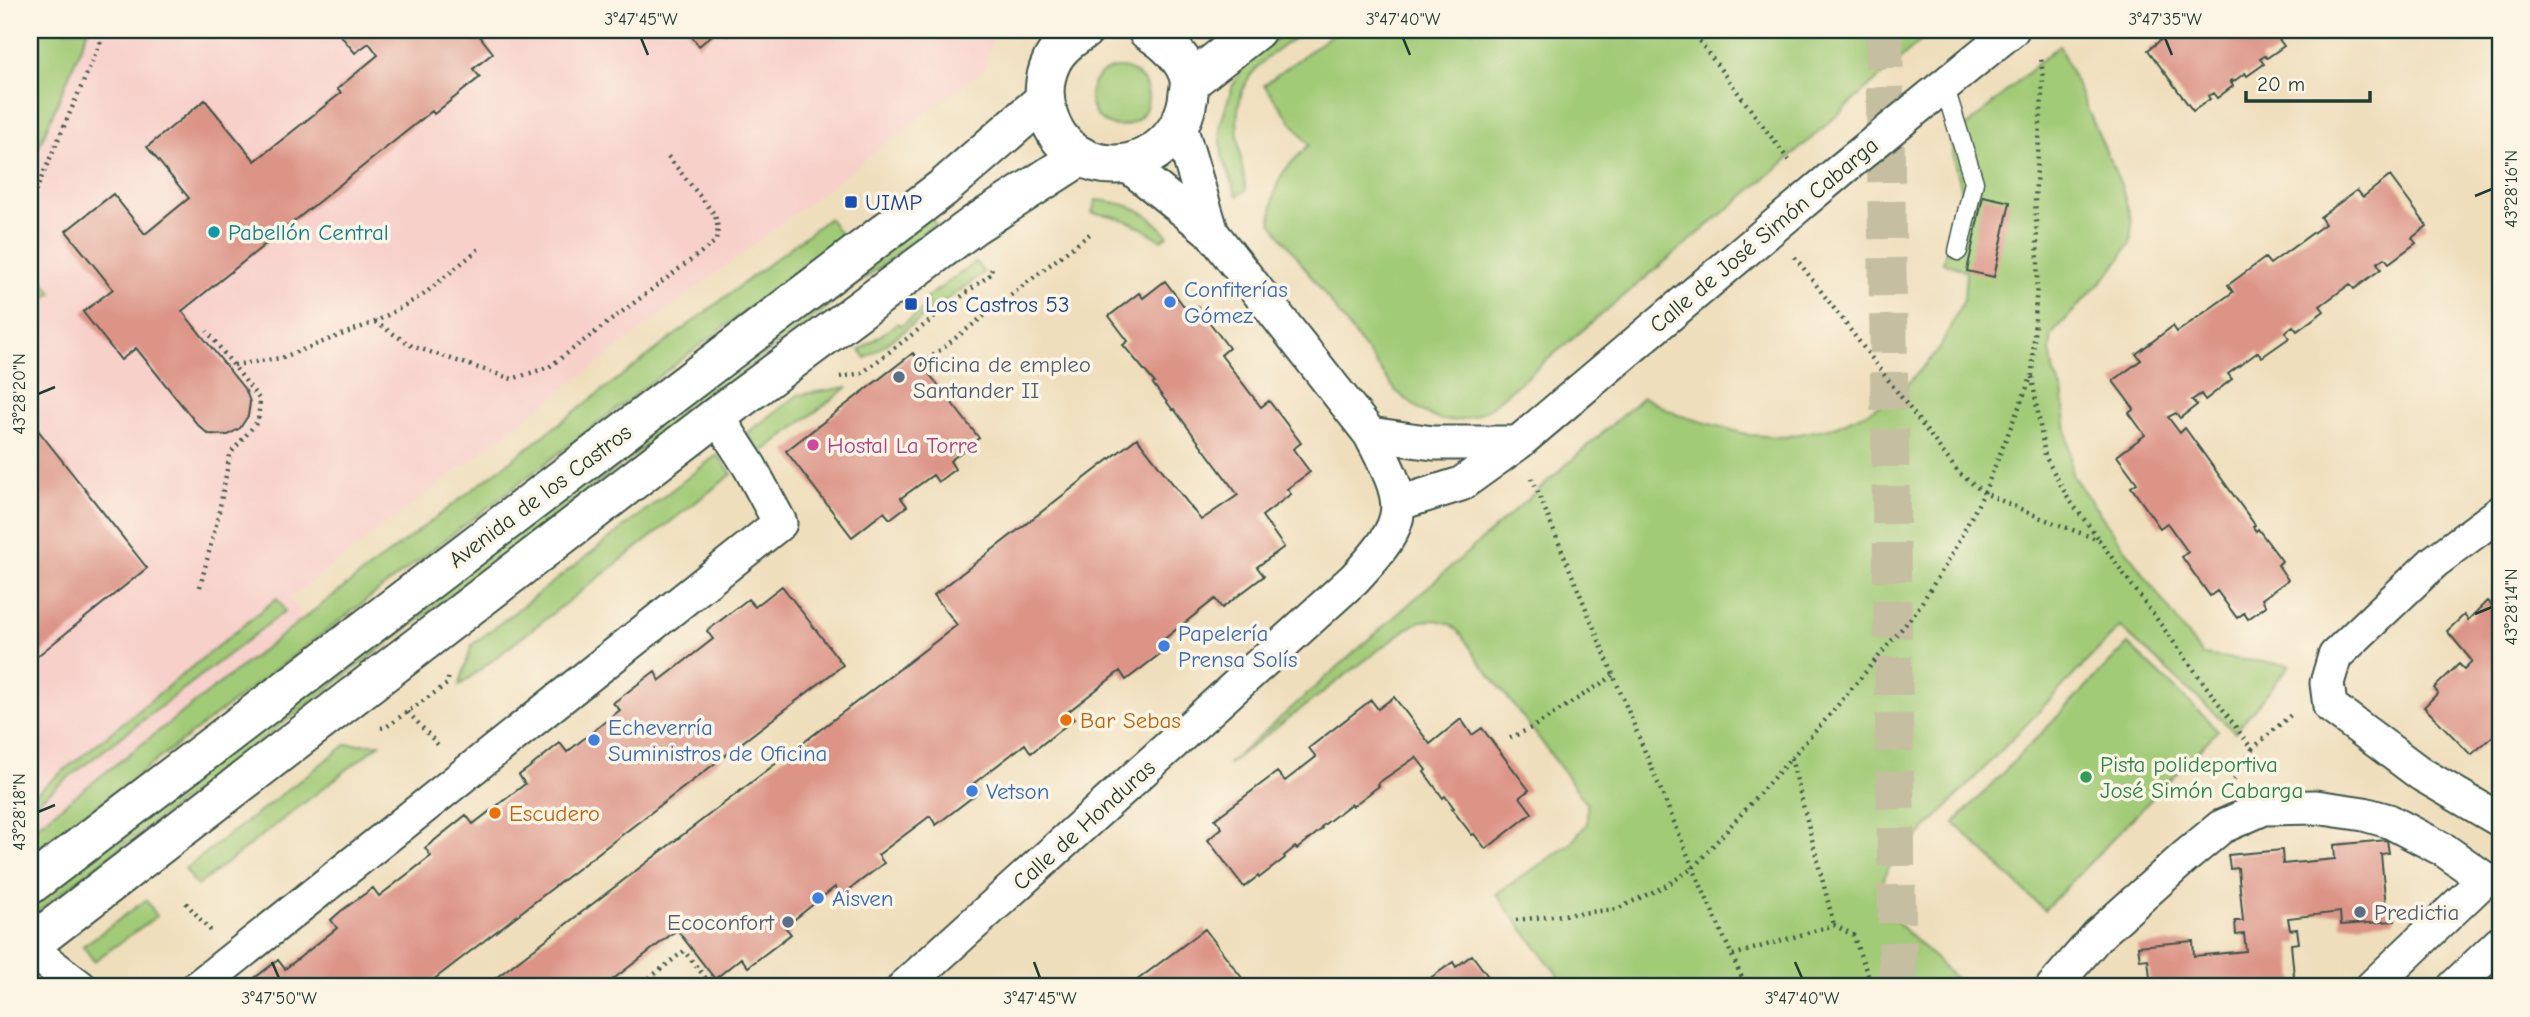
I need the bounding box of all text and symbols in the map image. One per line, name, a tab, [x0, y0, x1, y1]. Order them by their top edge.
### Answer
text: 3°47'45"W	[604, 9, 678, 30]
text: 3°47'40"W	[1366, 9, 1441, 30]
text: 3°47'35"W	[2128, 9, 2202, 30]
scale bar	[2246, 60, 2371, 104]
text: 20 m	[2257, 72, 2305, 96]
street label: Calle de José Simón Cabarga	[1644, 131, 1884, 339]
text: 43°28'16"N	[2501, 150, 2522, 228]
place label: UIMP	[865, 189, 922, 216]
marker: UIMP	[843, 194, 859, 210]
place label: Pabellón Central	[228, 219, 389, 246]
marker: Pabellón Central	[206, 224, 222, 240]
place label: Confiterías Gómez	[1184, 276, 1288, 329]
place label: Los Castros 53	[925, 291, 1070, 318]
marker: Confiterías Gómez	[1162, 294, 1178, 310]
marker: Los Castros 53	[903, 296, 919, 312]
place label: Oficina de empleo Santander II	[913, 351, 1091, 404]
text: 43°28'20"N	[9, 353, 30, 435]
marker: Oficina de empleo Santander II	[891, 369, 907, 385]
street label: Avenida de los Castros	[443, 418, 637, 574]
place label: Hostal La Torre	[827, 432, 978, 459]
marker: Hostal La Torre	[805, 437, 821, 453]
text: 43°28'14"N	[2501, 568, 2522, 646]
place label: Papelería Prensa Solís	[1178, 620, 1298, 673]
marker: Papelería Prensa Solís	[1156, 638, 1172, 654]
place label: Bar Sebas	[1080, 707, 1181, 734]
marker: Bar Sebas	[1058, 712, 1074, 728]
place label: Echeverría Suministros de Oficina	[608, 714, 828, 767]
marker: Echeverría Suministros de Oficina	[586, 732, 602, 748]
place label: Pista polideportiva José Simón Cabarga	[2100, 751, 2303, 804]
street label: Calle de Honduras	[1007, 754, 1161, 896]
marker: Pista polideportiva José Simón Cabarga	[2078, 769, 2094, 785]
text: 43°28'18"N	[9, 773, 30, 851]
place label: Vetson	[986, 778, 1049, 805]
marker: Vetson	[964, 783, 980, 799]
place label: Escudero	[509, 800, 600, 827]
marker: Escudero	[487, 805, 503, 821]
place label: Aisven	[832, 885, 894, 912]
marker: Aisven	[810, 890, 826, 906]
place label: Predictia	[2374, 899, 2459, 926]
marker: Predictia	[2352, 904, 2368, 920]
place label: Ecoconfort	[667, 909, 775, 936]
marker: Ecoconfort	[780, 914, 796, 930]
text: 3°47'50"W	[241, 988, 317, 1009]
text: 3°47'45"W	[1003, 988, 1077, 1009]
text: 3°47'40"W	[1765, 988, 1840, 1009]

